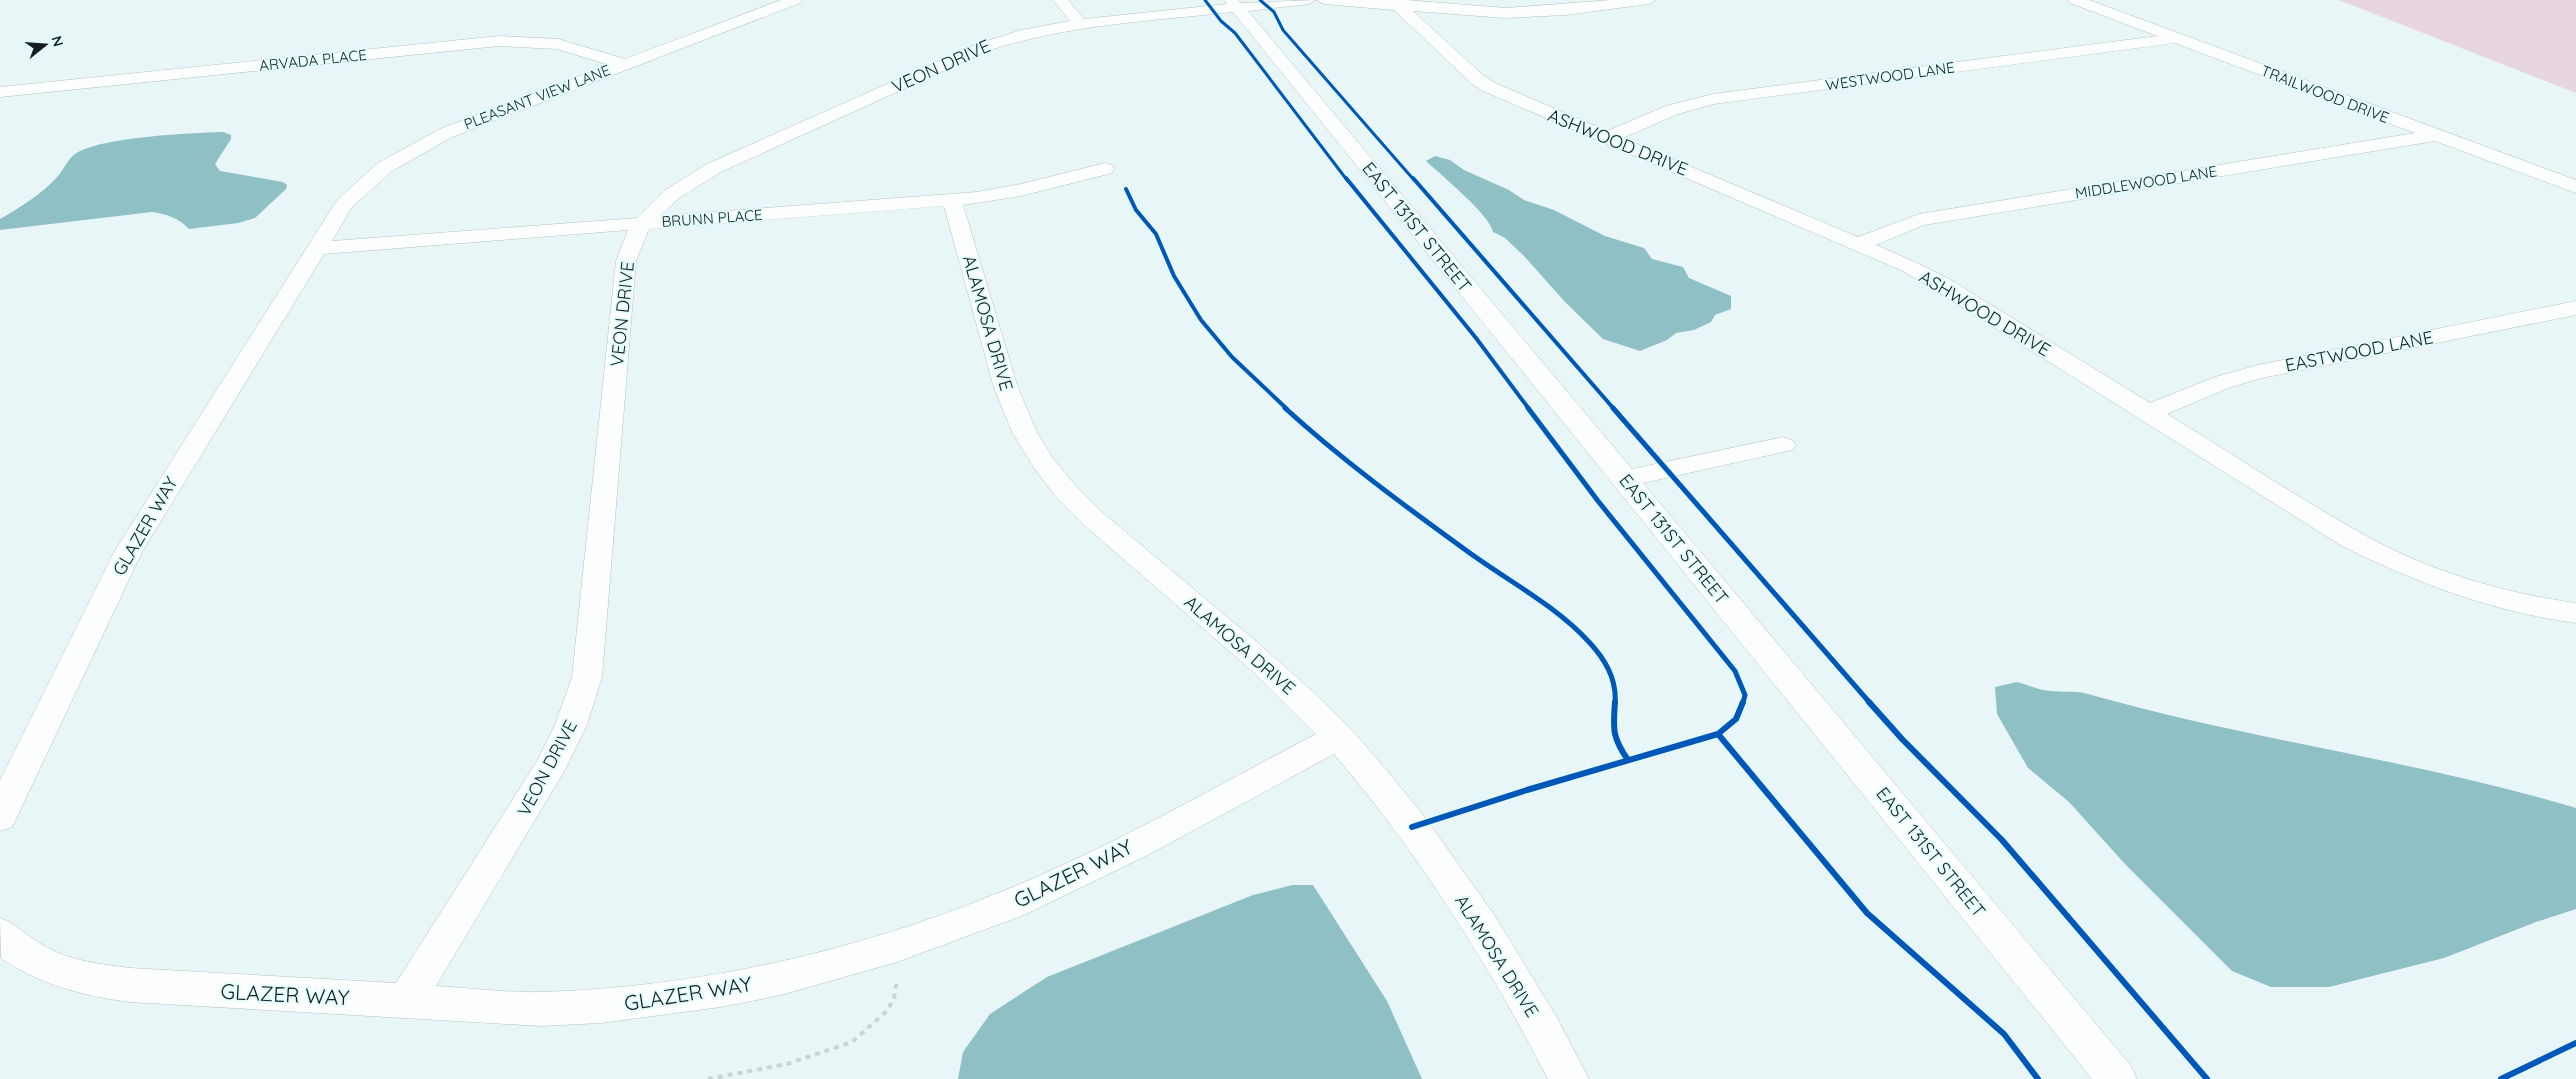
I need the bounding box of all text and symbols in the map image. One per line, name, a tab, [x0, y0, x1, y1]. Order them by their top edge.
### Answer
north arrow	[20, 20, 70, 70]
text: N	[47, 34, 68, 49]
street label: VEON DRIVE	[888, 34, 994, 98]
street label: ARVADA PLACE	[258, 45, 368, 75]
street label: WESTWOOD LANE	[1824, 58, 1956, 94]
street label: PLEASANT VIEW LANE	[461, 60, 613, 134]
street label: TRAILWOOD DRIVE	[2258, 61, 2392, 127]
street label: ASHWOOD DRIVE	[1545, 103, 1691, 181]
street label: EAST 131ST STREET	[1357, 157, 1477, 297]
street label: MIDDLEWOOD LANE	[2074, 161, 2218, 203]
street label: BRUNN PLACE	[661, 205, 763, 231]
street label: ALAMOSA DRIVE	[958, 253, 1018, 393]
street label: VEON DRIVE	[605, 260, 639, 368]
street label: ASHWOOD DRIVE	[1915, 265, 2055, 361]
street label: EASTWOOD LANE	[2283, 325, 2435, 377]
street label: EAST 131ST STREET	[1614, 469, 1734, 609]
street label: GLAZER WAY	[107, 472, 183, 580]
street label: ALAMOSA DRIVE	[1180, 590, 1300, 700]
street label: VEON DRIVE	[512, 716, 582, 820]
street label: EAST 131ST STREET	[1871, 782, 1991, 922]
street label: GLAZER WAY	[1009, 833, 1137, 913]
street label: ALAMOSA DRIVE	[1450, 891, 1544, 1021]
street label: GLAZER WAY	[622, 970, 754, 1016]
street label: GLAZER WAY	[220, 978, 350, 1010]

